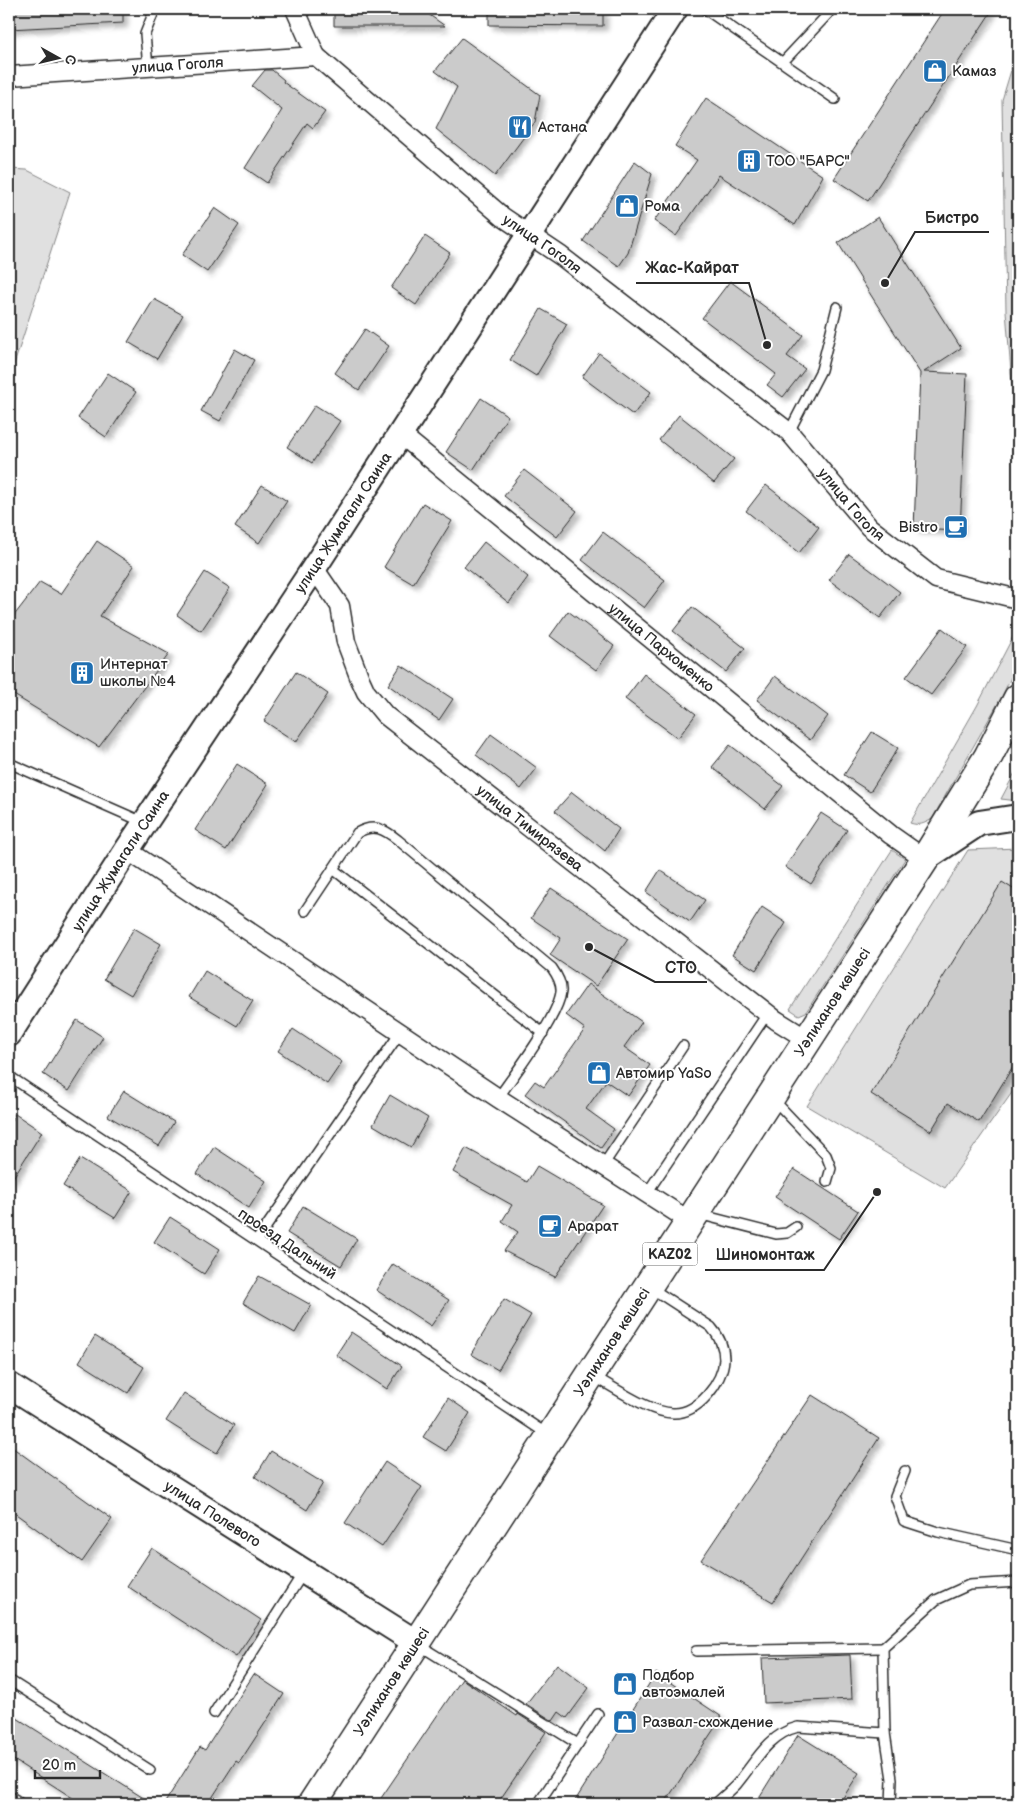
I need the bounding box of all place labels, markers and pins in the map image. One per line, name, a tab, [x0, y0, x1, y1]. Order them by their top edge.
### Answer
shop icon: Камаз	[922, 58, 948, 84]
place label: Камаз	[952, 62, 997, 81]
restaurant icon: Астана	[507, 114, 533, 140]
place label: Астана	[537, 118, 587, 137]
building icon: ТОО "БАРС"	[736, 148, 762, 174]
place label: ТОО "БАРС"	[766, 152, 850, 171]
shop icon: Рома	[614, 193, 640, 219]
place label: Рома	[644, 197, 680, 216]
callout: Бистро	[915, 201, 989, 232]
callout: Жас-Кайрат	[636, 252, 749, 283]
cafe icon: Bistro	[943, 514, 969, 540]
place label: Bistro	[899, 518, 938, 537]
place label: Интернат школы №4	[100, 655, 176, 691]
building icon: Интернат школы №4	[69, 660, 95, 686]
callout: СТО	[655, 951, 707, 982]
shop icon: Автомир YaSo	[586, 1060, 612, 1086]
place label: Автомир YaSo	[615, 1064, 712, 1083]
cafe icon: Арарат	[537, 1213, 563, 1239]
place label: Арарат	[567, 1217, 619, 1236]
callout: Шиномонтаж	[705, 1239, 824, 1270]
place label: Подбор автоэмалей	[642, 1666, 725, 1702]
shop icon: Подбор автоэмалей	[612, 1671, 638, 1697]
shop icon: Развал-схождение	[612, 1709, 638, 1735]
place label: Развал-схождение	[642, 1713, 773, 1732]

